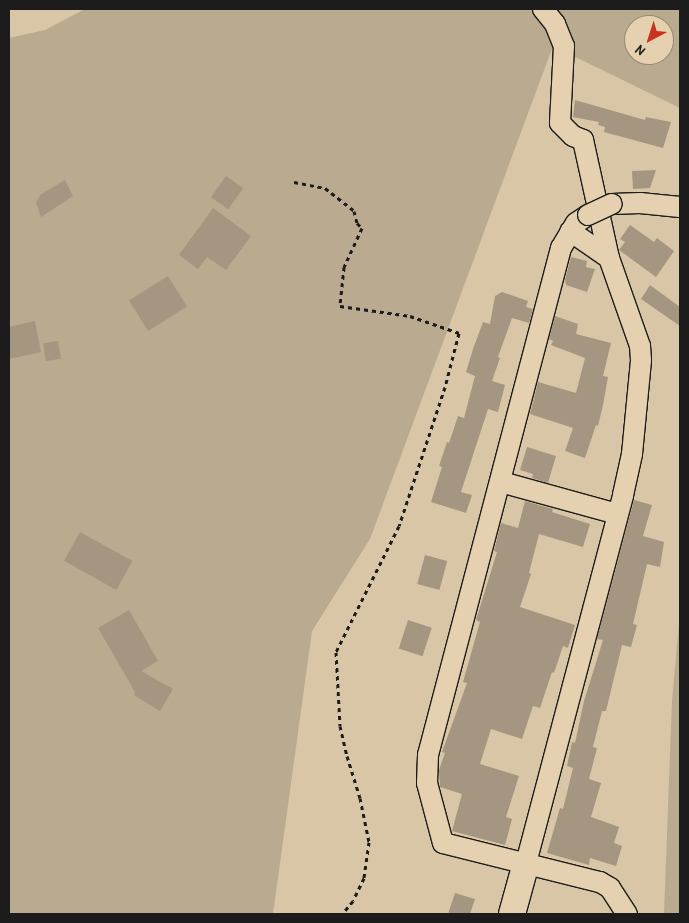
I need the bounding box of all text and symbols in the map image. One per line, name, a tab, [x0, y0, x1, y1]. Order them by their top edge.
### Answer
north arrow	[624, 15, 674, 65]
text: N	[631, 41, 649, 61]

